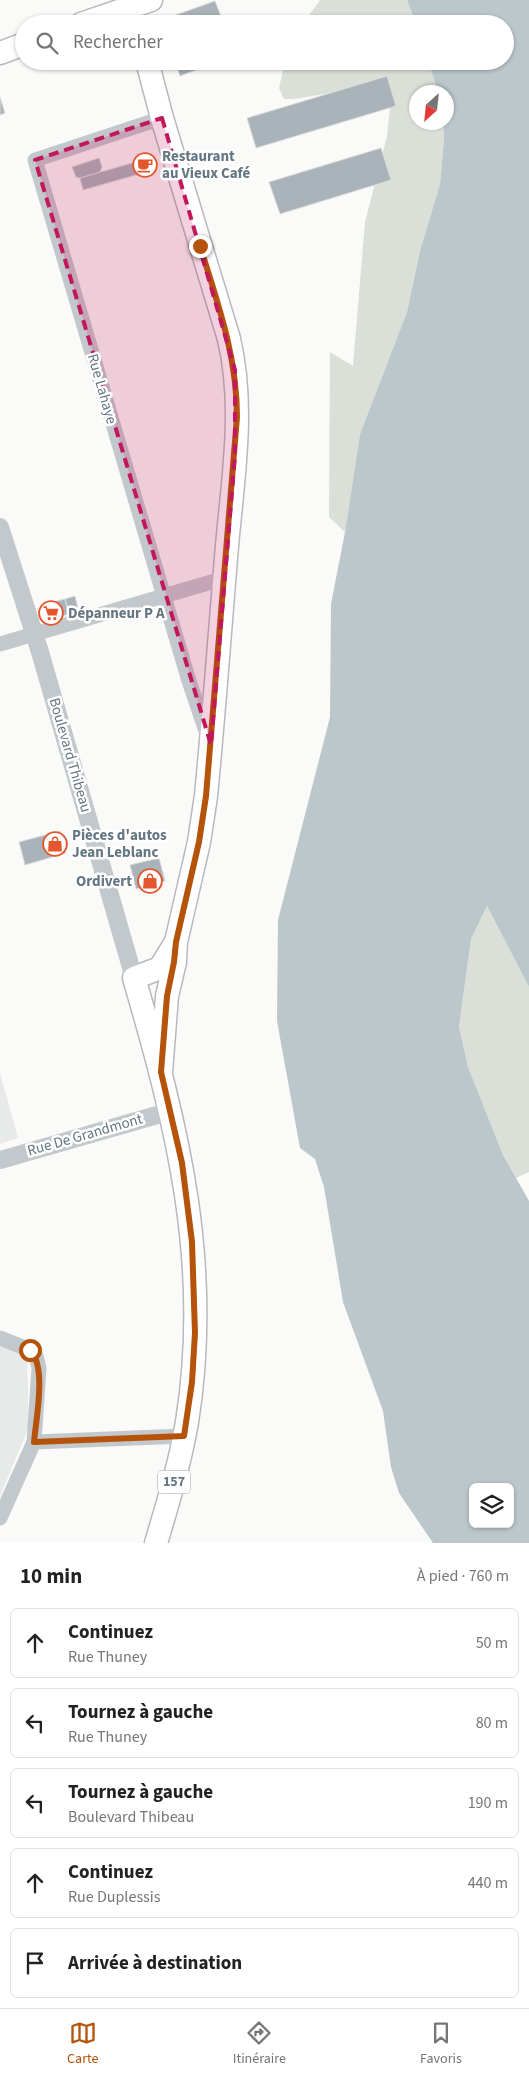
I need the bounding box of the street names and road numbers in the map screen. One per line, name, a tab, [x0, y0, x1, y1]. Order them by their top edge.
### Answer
street label: Rue Lahaye	[82, 351, 122, 427]
street label: Boulevard Thibeau	[44, 695, 96, 815]
street label: Rue De Grandmont	[25, 1109, 145, 1161]
road number: 157	[158, 1470, 190, 1494]

